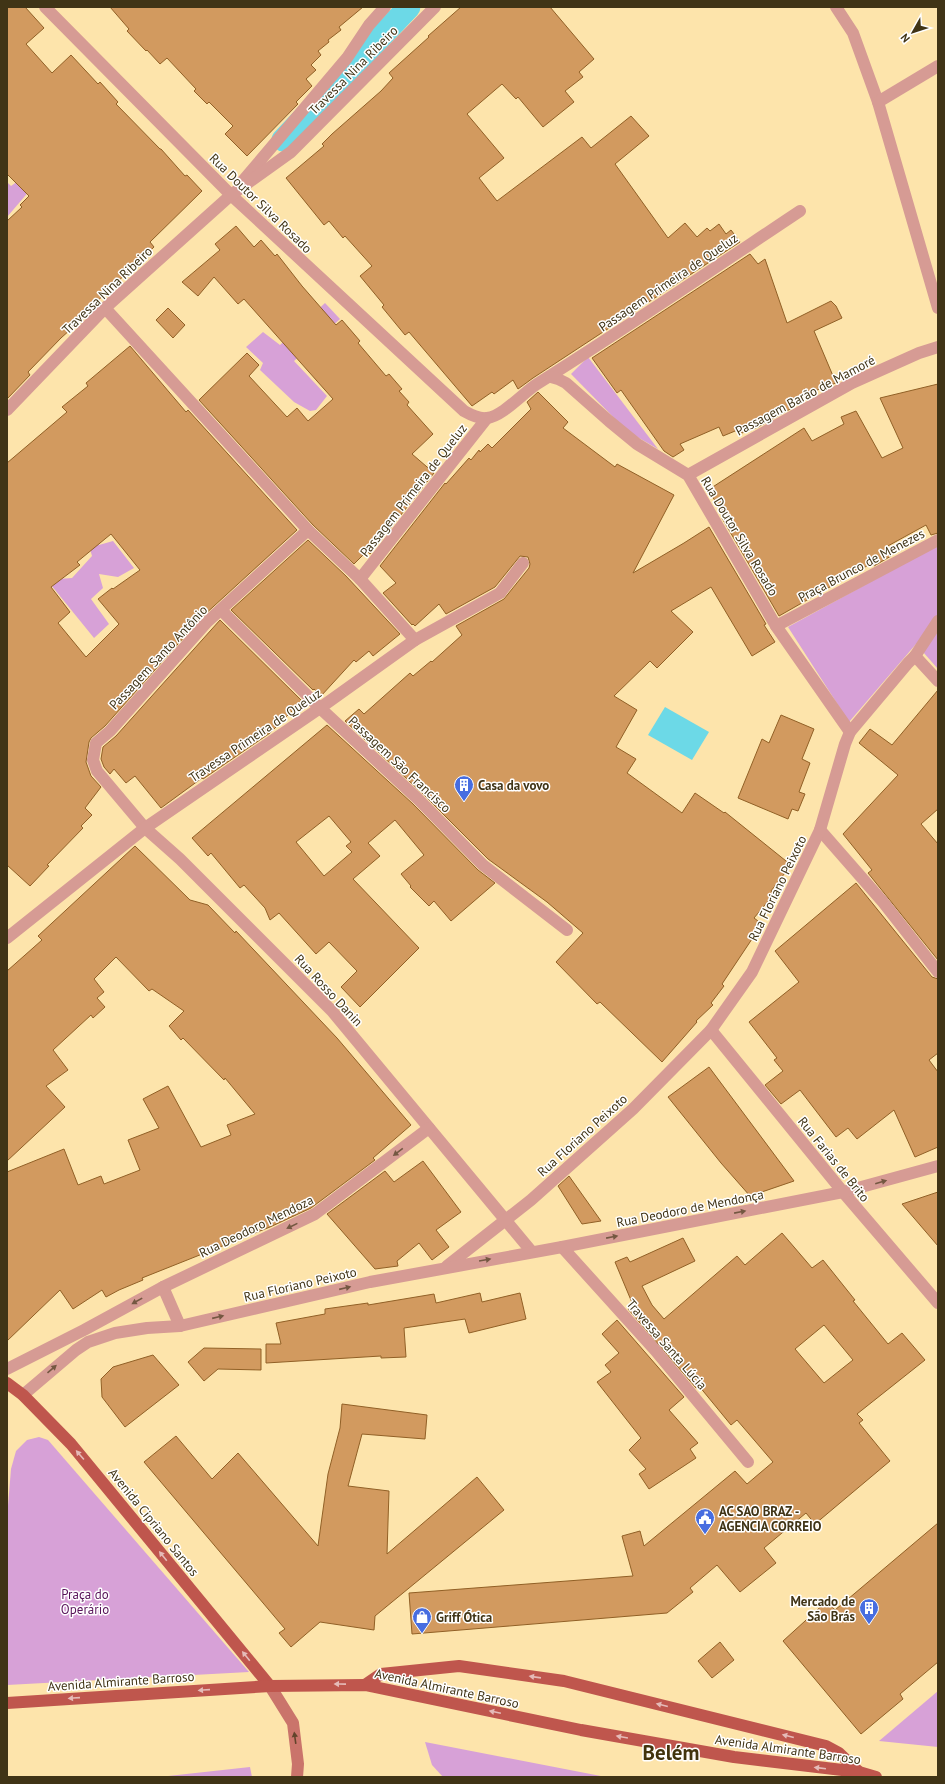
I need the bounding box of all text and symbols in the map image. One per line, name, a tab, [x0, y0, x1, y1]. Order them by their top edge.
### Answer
north arrow	[893, 12, 933, 52]
street label: Travessa Nina Ribeiro	[305, 22, 402, 119]
text: N	[898, 31, 913, 46]
street label: Rua Doutor Silva Rosado	[206, 150, 316, 257]
street label: Passagem Primeira de Queluz	[595, 229, 741, 335]
street label: Travessa Nina Ribeiro	[59, 243, 156, 338]
street label: Passagem Barão de Mamoré	[732, 351, 878, 440]
street label: Passagem Primeira de Queluz	[356, 420, 471, 560]
street label: Rua Doutor Silva Rosado	[697, 473, 782, 599]
street label: Praça Brunco de Menezes	[795, 525, 927, 606]
street label: Passagem Santo Antônio	[106, 602, 211, 713]
street label: Travessa Primeira de Queluz	[186, 685, 325, 786]
street label: Passagem São Francisco	[345, 712, 455, 816]
building icon: Casa da vovo	[453, 774, 475, 802]
place label: Casa da vovo	[478, 777, 549, 794]
street label: Rua Floriano Peixoto	[745, 833, 810, 944]
street label: Rua Rosso Danin	[291, 951, 366, 1030]
street label: Rua Floriano Peixoto	[534, 1090, 631, 1180]
street label: Rua Farias de Brito	[794, 1113, 873, 1205]
one-way arrow	[392, 1148, 403, 1156]
one-way arrow	[874, 1178, 887, 1184]
street label: Rua Deodoro de Mendonça	[615, 1186, 765, 1231]
street label: Rua Deodoro Mendoza	[196, 1191, 316, 1262]
one-way arrow	[734, 1209, 746, 1215]
one-way arrow	[286, 1223, 297, 1229]
one-way arrow	[606, 1234, 619, 1240]
one-way arrow	[478, 1257, 491, 1263]
street label: Rua Floriano Peixoto	[242, 1263, 358, 1306]
one-way arrow	[339, 1285, 351, 1291]
street label: Travessa Santa Lúcia	[623, 1295, 711, 1393]
one-way arrow	[131, 1298, 143, 1305]
one-way arrow	[212, 1314, 224, 1320]
one-way arrow	[47, 1365, 57, 1374]
one-way arrow	[76, 1450, 85, 1461]
street label: Avenida Cipriano Santos	[105, 1465, 203, 1580]
place label: AC SAO BRAZ - AGENCIA CORREIO	[719, 1503, 822, 1535]
public building icon: AC SAO BRAZ - AGENCIA CORREIO	[694, 1507, 716, 1535]
one-way arrow	[159, 1550, 168, 1561]
park label: Praça do Operário	[61, 1586, 109, 1618]
place label: Mercado de São Brás	[790, 1593, 856, 1625]
building icon: Mercado de São Brás	[858, 1597, 880, 1625]
shop icon: Griff Ótica	[411, 1606, 433, 1634]
place label: Griff Ótica	[436, 1609, 492, 1626]
one-way arrow	[241, 1651, 250, 1661]
street label: Avenida Almirante Barroso	[373, 1665, 521, 1712]
street label: Avenida Almirante Barroso	[47, 1668, 195, 1695]
one-way arrow	[529, 1674, 541, 1680]
one-way arrow	[334, 1681, 346, 1688]
one-way arrow	[198, 1687, 210, 1694]
one-way arrow	[68, 1695, 80, 1702]
one-way arrow	[655, 1702, 667, 1708]
one-way arrow	[489, 1708, 501, 1714]
street label: Avenida Almirante Barroso	[714, 1731, 862, 1768]
one-way arrow	[292, 1732, 298, 1744]
one-way arrow	[782, 1733, 794, 1739]
one-way arrow	[616, 1734, 628, 1740]
district label: Belém	[643, 1739, 699, 1766]
one-way arrow	[814, 1765, 826, 1771]

